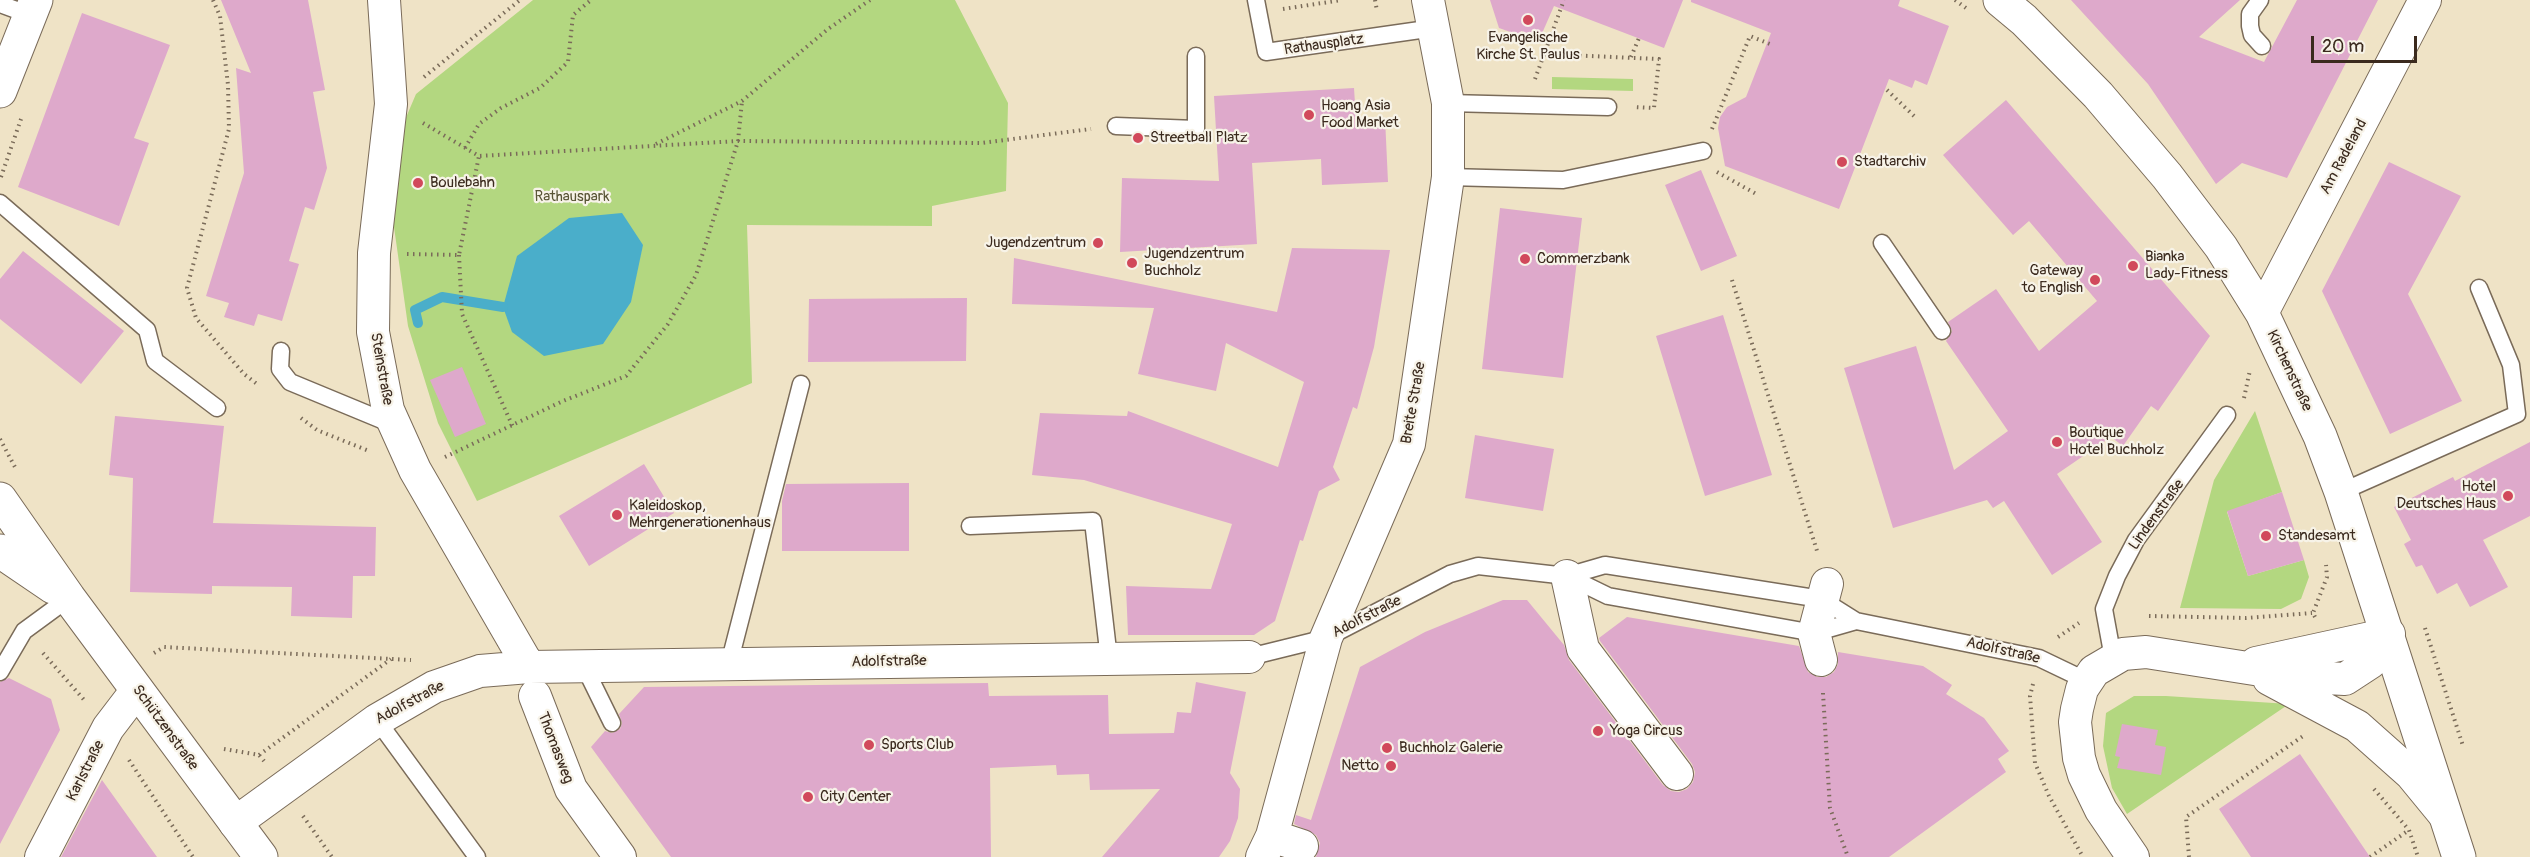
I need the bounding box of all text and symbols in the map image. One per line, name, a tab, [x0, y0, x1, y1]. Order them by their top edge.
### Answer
marker: Evangelische Kirche St. Paulus	[1521, 13, 1535, 27]
scale bar	[2314, 24, 2420, 62]
place label: Evangelische Kirche St. Paulus	[1476, 29, 1580, 64]
street label: Rathausplatz	[1283, 31, 1365, 59]
text: 20 m	[2322, 35, 2364, 58]
place label: Hoang Asia Food Market	[1321, 97, 1399, 132]
marker: Hoang Asia Food Market	[1302, 108, 1316, 122]
street label: Am Radeland	[2317, 116, 2371, 198]
place label: Streetball Platz	[1150, 129, 1248, 147]
marker: Streetball Platz	[1131, 131, 1145, 145]
place label: Stadtarchiv	[1854, 153, 1926, 171]
marker: Stadtarchiv	[1835, 155, 1849, 169]
place label: Boulebahn	[430, 174, 495, 192]
marker: Boulebahn	[411, 176, 425, 190]
park label: Rathauspark	[535, 188, 609, 206]
place label: Jugendzentrum	[986, 234, 1086, 252]
marker: Jugendzentrum	[1091, 236, 1105, 250]
place label: Jugendzentrum Buchholz	[1144, 245, 1244, 280]
place label: Bianka Lady-Fitness	[2145, 248, 2228, 283]
place label: Commerzbank	[1537, 250, 1630, 268]
marker: Commerzbank	[1518, 252, 1532, 266]
marker: Jugendzentrum Buchholz	[1125, 256, 1139, 270]
marker: Bianka Lady-Fitness	[2126, 259, 2140, 273]
place label: Gateway to English	[2022, 262, 2083, 297]
marker: Gateway to English	[2088, 273, 2102, 287]
street label: Kirchenstraße	[2262, 327, 2316, 415]
street label: Steinstraße	[366, 331, 396, 407]
street label: Breite Straße	[1398, 361, 1430, 445]
place label: Boutique Hotel Buchholz	[2069, 424, 2164, 459]
marker: Boutique Hotel Buchholz	[2050, 435, 2064, 449]
street label: Lindenstraße	[2125, 476, 2189, 554]
place label: Hotel Deutsches Haus	[2396, 478, 2496, 513]
marker: Hotel Deutsches Haus	[2501, 489, 2515, 503]
place label: Kaleidoskop, Mehrgenerationenhaus	[629, 497, 771, 532]
marker: Kaleidoskop, Mehrgenerationenhaus	[610, 508, 624, 522]
place label: Standesamt	[2278, 527, 2356, 545]
marker: Standesamt	[2259, 529, 2273, 543]
street label: Adolfstraße	[1329, 592, 1405, 642]
street label: Adolfstraße	[1964, 634, 2042, 668]
street label: Adolfstraße	[851, 652, 927, 672]
street label: Adolfstraße	[373, 677, 447, 729]
street label: Schützenstraße	[128, 682, 202, 774]
street label: Thomasweg	[533, 710, 577, 786]
place label: Yoga Circus	[1610, 722, 1682, 740]
marker: Yoga Circus	[1591, 724, 1605, 738]
place label: Sports Club	[881, 736, 954, 754]
street label: Karlstraße	[63, 738, 109, 804]
marker: Sports Club	[862, 738, 876, 752]
place label: Buchholz Galerie	[1399, 739, 1503, 757]
marker: Buchholz Galerie	[1380, 741, 1394, 755]
place label: Netto	[1341, 757, 1379, 775]
marker: Netto	[1384, 759, 1398, 773]
place label: City Center	[820, 788, 891, 806]
marker: City Center	[801, 790, 815, 804]

